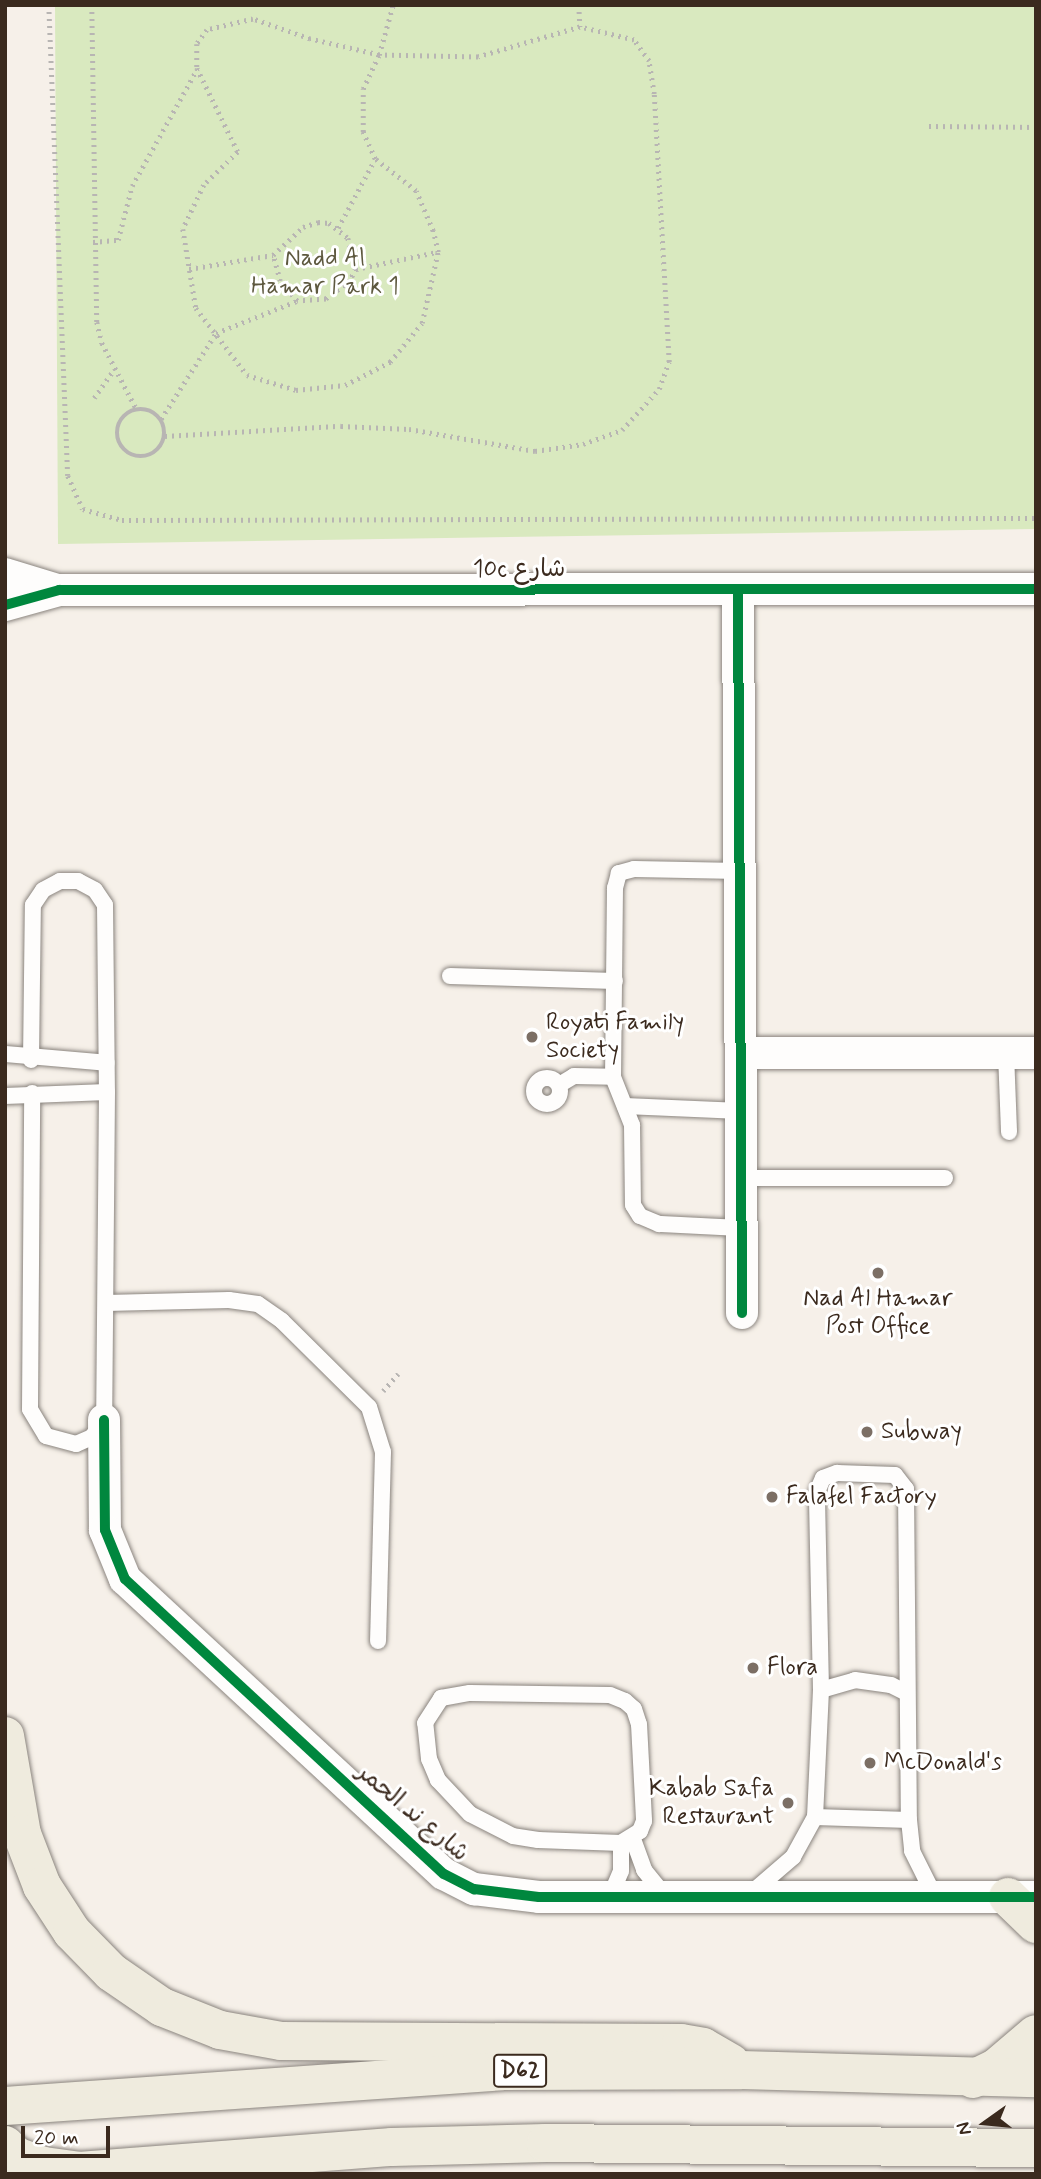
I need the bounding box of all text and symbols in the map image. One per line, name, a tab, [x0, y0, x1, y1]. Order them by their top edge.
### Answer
park label: Nadd Al Hamar Park 1	[252, 245, 398, 301]
street label: 10c شارع	[473, 556, 565, 584]
place label: Royati Family Society	[546, 1009, 684, 1065]
marker: Royati Family Society	[524, 1029, 540, 1045]
marker: Nad Al Hamar Post Office	[870, 1265, 886, 1281]
place label: Nad Al Hamar Post Office	[804, 1285, 952, 1341]
place label: Subway	[881, 1418, 962, 1446]
marker: Subway	[859, 1424, 875, 1440]
place label: Falafel Factory	[786, 1483, 935, 1511]
marker: Falafel Factory	[764, 1489, 780, 1505]
place label: Flora	[767, 1654, 818, 1682]
marker: Flora	[745, 1660, 761, 1676]
place label: McDonald's	[884, 1749, 1002, 1777]
marker: McDonald's	[862, 1755, 878, 1771]
street label: شارع ند الحمر	[350, 1758, 474, 1868]
place label: Kabab Safa Restaurant	[652, 1775, 774, 1831]
marker: Kabab Safa Restaurant	[780, 1795, 796, 1811]
road number: D62	[492, 2052, 548, 2090]
north arrow	[950, 2088, 1020, 2158]
scale bar	[24, 2112, 114, 2156]
text: N	[951, 2119, 978, 2138]
text: 20 m	[34, 2124, 79, 2152]

